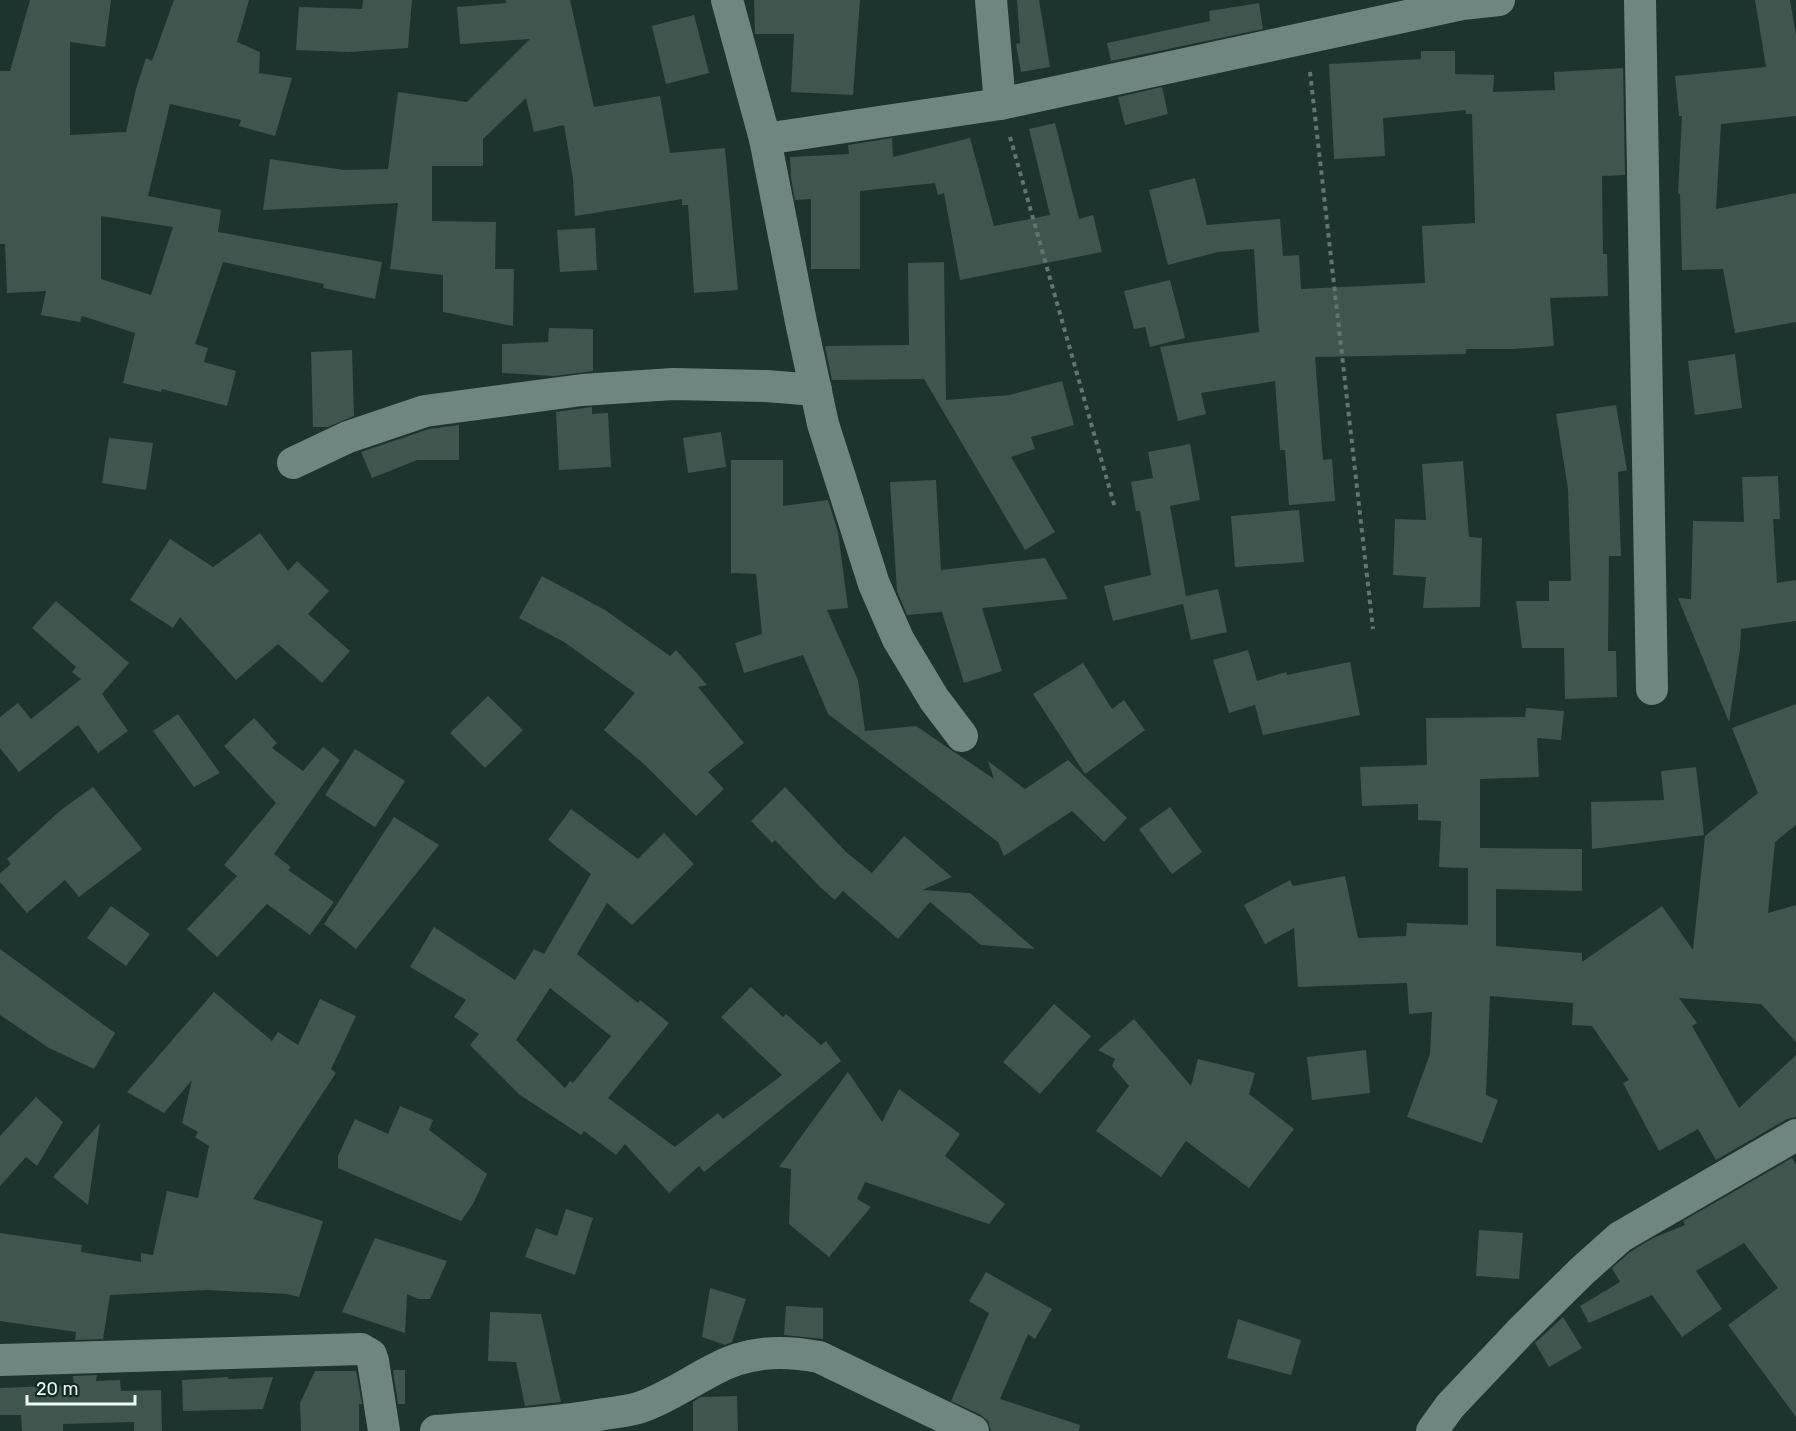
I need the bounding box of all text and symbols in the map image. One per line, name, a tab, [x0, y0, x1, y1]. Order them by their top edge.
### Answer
scale bar	[27, 1368, 135, 1406]
text: 20 m	[36, 1378, 78, 1400]

